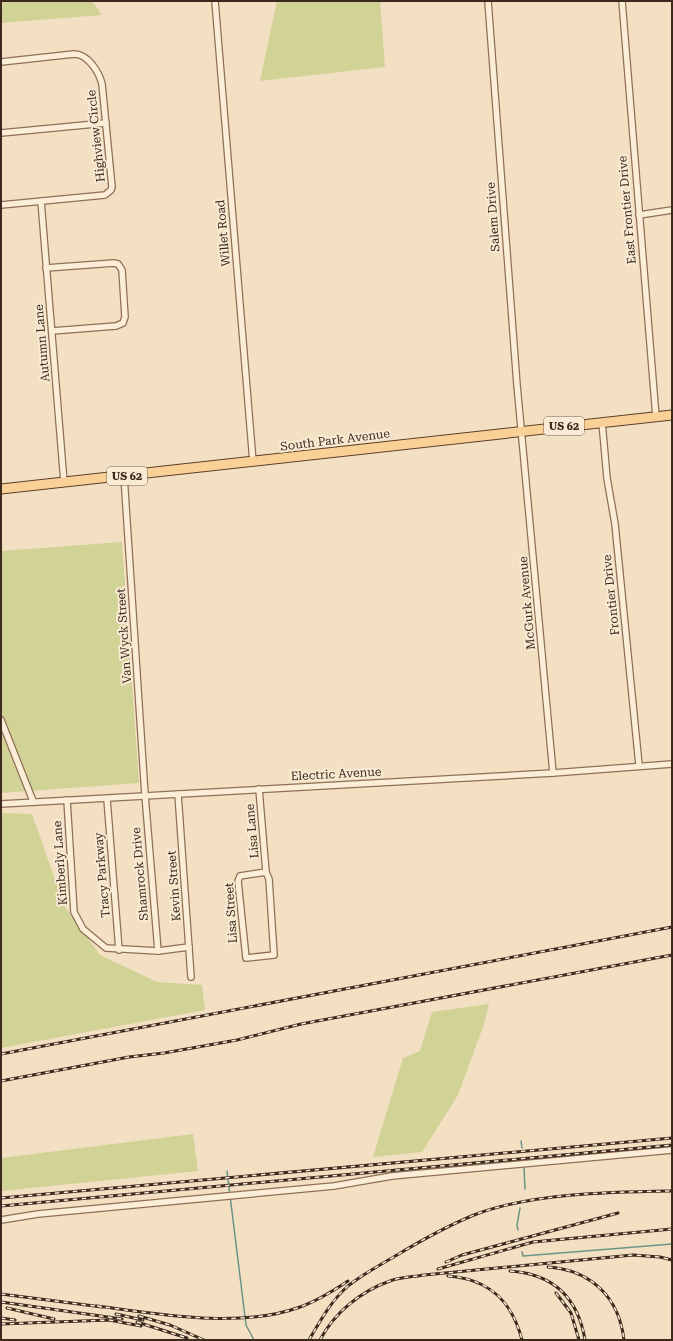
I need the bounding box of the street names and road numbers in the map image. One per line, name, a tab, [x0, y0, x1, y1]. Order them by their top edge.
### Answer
street label: Highview Circle	[84, 89, 108, 183]
street label: East Frontier Drive	[615, 155, 639, 265]
street label: Salem Drive	[484, 181, 502, 252]
street label: Willet Road	[213, 199, 233, 267]
street label: Autumn Lane	[32, 303, 52, 382]
road number: US 62	[544, 417, 584, 435]
street label: South Park Avenue	[279, 426, 391, 454]
road number: US 62	[107, 467, 147, 485]
street label: Frontier Drive	[600, 553, 622, 636]
street label: McGurk Avenue	[516, 555, 538, 650]
street label: Van Wyck Street	[114, 587, 134, 684]
street label: Electric Avenue	[290, 765, 382, 783]
street label: Lisa Lane	[243, 803, 261, 859]
street label: Kimberly Lane	[50, 820, 70, 906]
street label: Shamrock Drive	[129, 826, 151, 921]
street label: Tracy Parkway	[91, 831, 113, 918]
street label: Kevin Street	[165, 850, 183, 922]
street label: Lisa Street	[222, 882, 240, 944]

